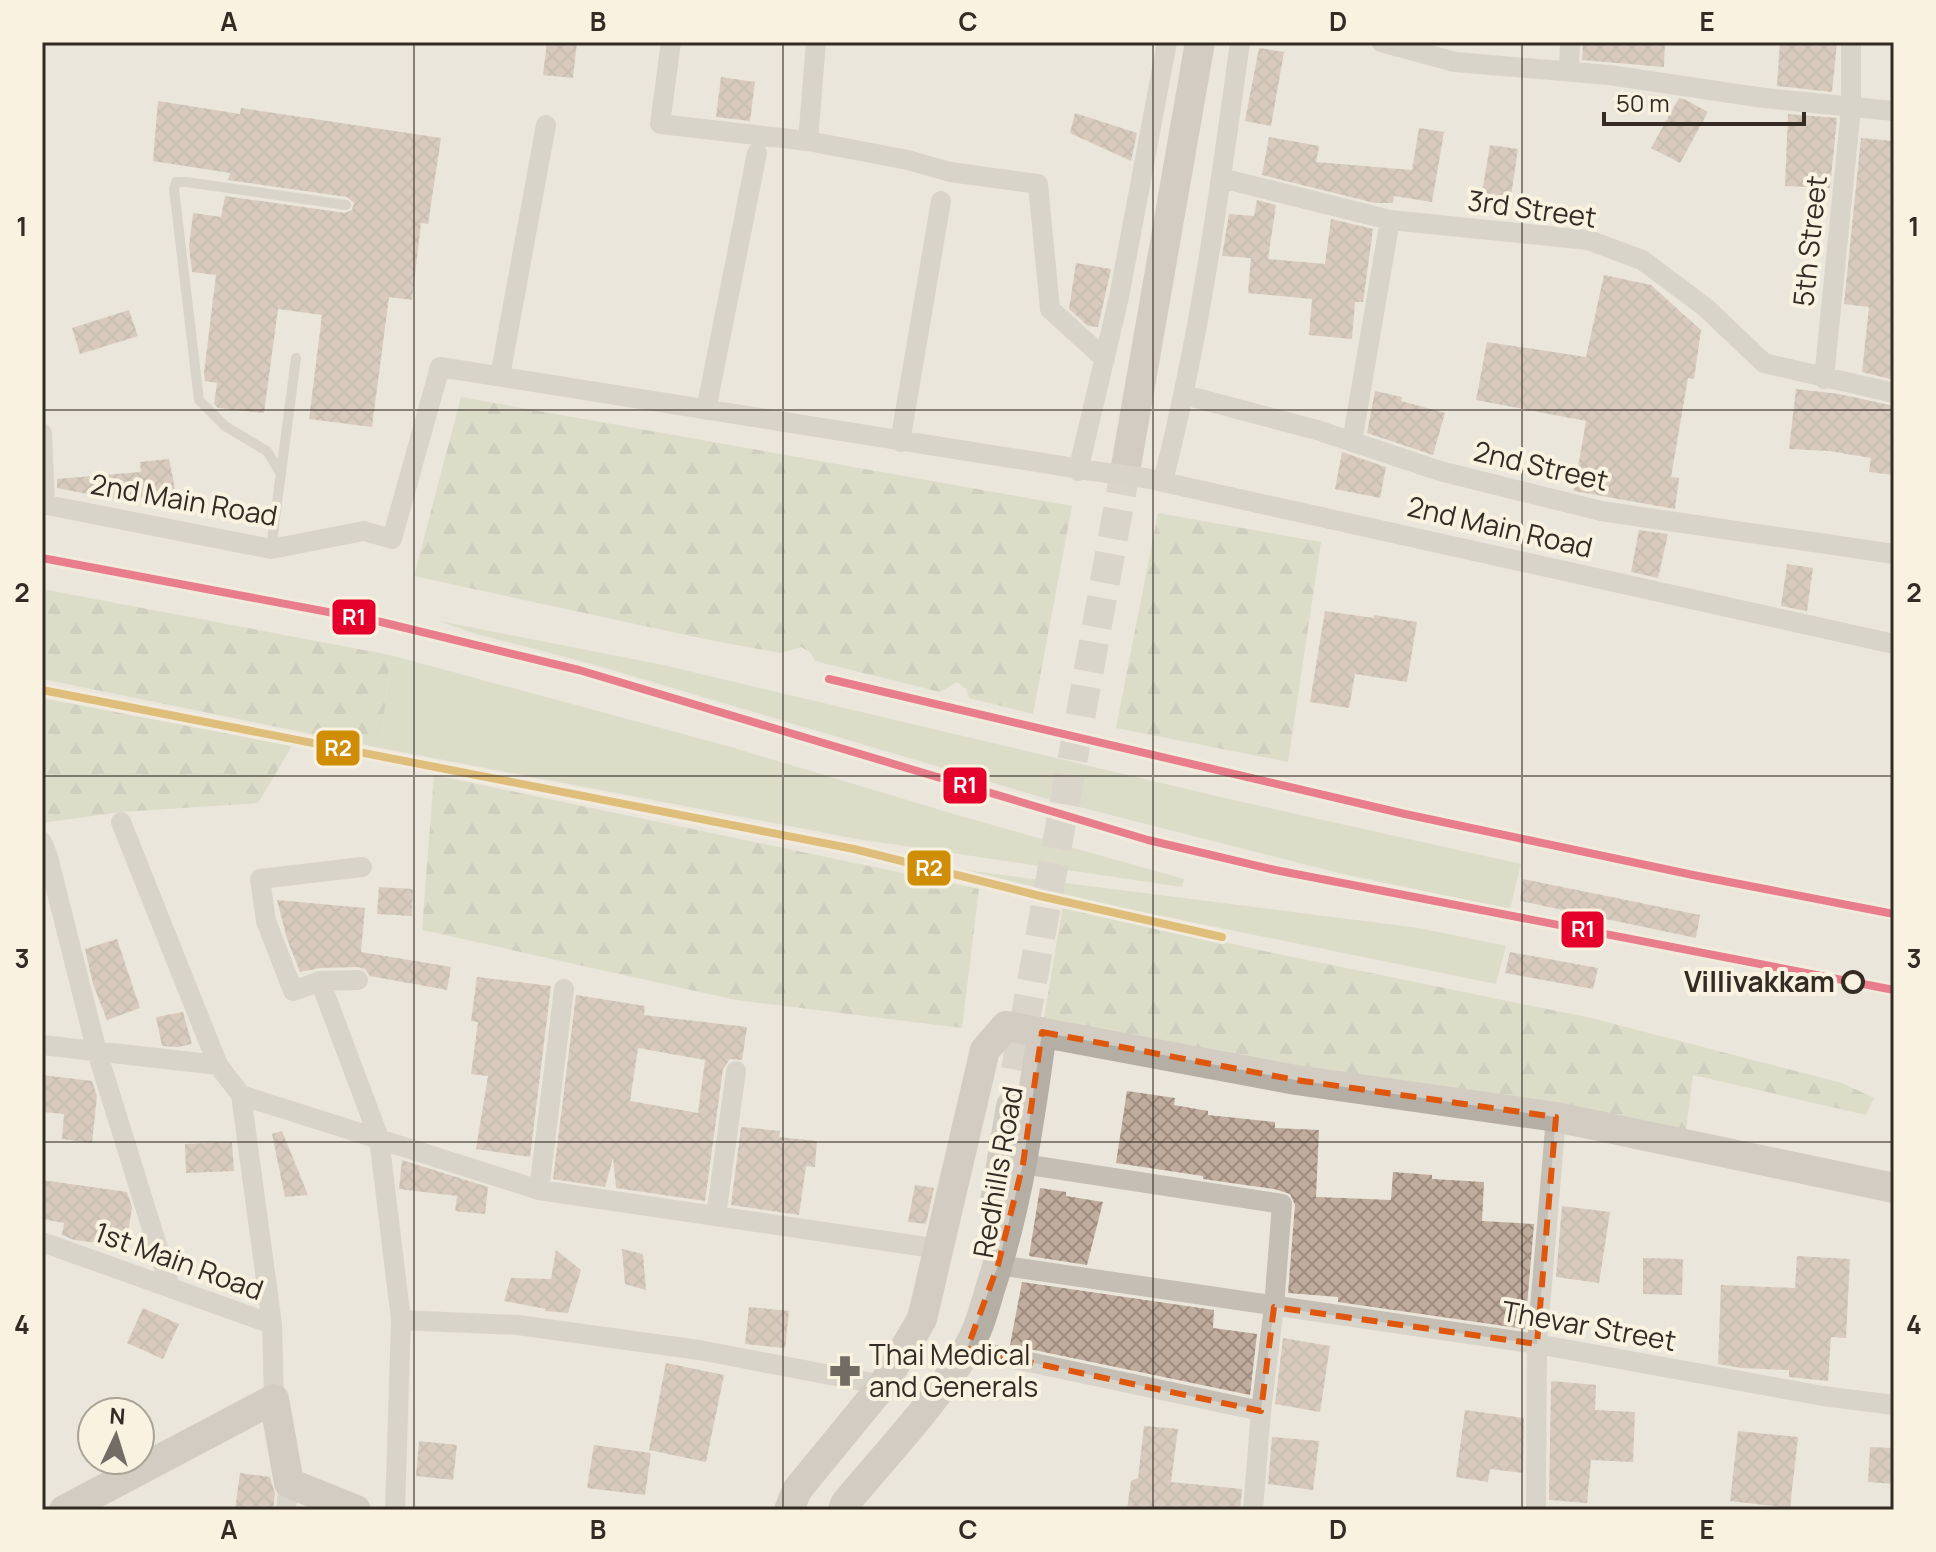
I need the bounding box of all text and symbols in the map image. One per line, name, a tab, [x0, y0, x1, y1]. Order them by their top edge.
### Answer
text: A	[220, 3, 238, 39]
text: B	[590, 3, 606, 39]
text: C	[958, 3, 978, 39]
text: D	[1329, 3, 1347, 39]
text: E	[1699, 3, 1715, 39]
scale bar	[1604, 76, 1804, 126]
text: 50 m	[1616, 86, 1670, 119]
street label: 5th Street	[1783, 173, 1835, 308]
street label: 3rd Street	[1465, 180, 1599, 236]
text: 1	[16, 208, 28, 244]
text: 1	[1908, 208, 1920, 244]
street label: 2nd Street	[1470, 431, 1612, 499]
street label: 2nd Main Road	[88, 464, 280, 534]
street label: 2nd Main Road	[1404, 486, 1597, 566]
text: 2	[14, 574, 30, 610]
text: 2	[1906, 574, 1922, 610]
line badge: R1	[331, 598, 377, 636]
text: R1	[342, 602, 366, 632]
line badge: R2	[315, 729, 361, 767]
text: R2	[324, 733, 352, 763]
line badge: R1	[942, 766, 988, 805]
text: R1	[953, 770, 977, 800]
line badge: R2	[906, 849, 952, 887]
text: R2	[915, 853, 943, 883]
line badge: R1	[1560, 910, 1605, 949]
text: R1	[1571, 914, 1595, 944]
text: 3	[14, 940, 30, 976]
text: 3	[1906, 940, 1922, 976]
place label: Villivakkam	[1684, 962, 1835, 1000]
marker: Villivakkam	[1842, 971, 1864, 993]
street label: Redhills Road	[963, 1083, 1031, 1261]
street label: 1st Main Road	[90, 1212, 269, 1308]
street label: Thevar Street	[1499, 1291, 1679, 1359]
text: 4	[14, 1306, 30, 1342]
text: 4	[1906, 1306, 1922, 1342]
place label: Thai Medical and Generals	[869, 1335, 1038, 1405]
pharmacy icon: Thai Medical and Generals	[828, 1354, 862, 1388]
north arrow	[76, 1396, 156, 1476]
text: N	[108, 1401, 126, 1432]
text: A	[220, 1511, 238, 1547]
text: B	[590, 1511, 606, 1547]
text: C	[958, 1511, 978, 1547]
text: D	[1329, 1511, 1347, 1547]
text: E	[1699, 1511, 1715, 1547]

